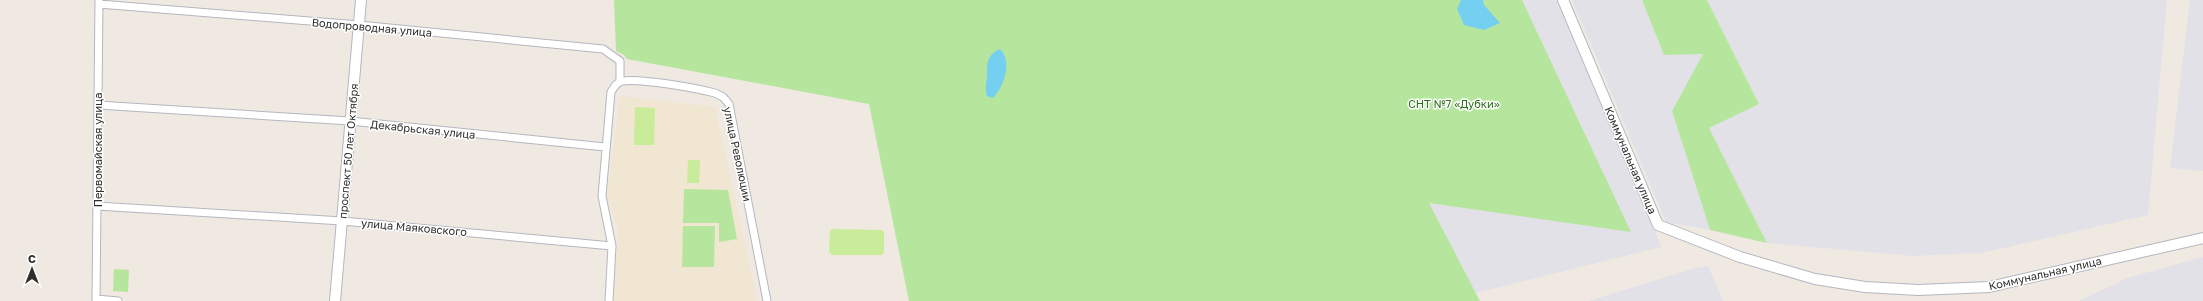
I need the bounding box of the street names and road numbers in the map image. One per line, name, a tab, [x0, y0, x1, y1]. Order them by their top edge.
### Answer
street label: Водопроводная улица	[311, 15, 433, 39]
street label: проспект 50 лет Октября	[336, 83, 360, 219]
street label: Первомайская улица	[91, 93, 104, 207]
street label: Коммунальная улица	[1602, 104, 1660, 216]
street label: улица Революции	[722, 106, 754, 202]
street label: Декабрьская улица	[370, 117, 476, 141]
street label: улица Маяковского	[361, 216, 468, 238]
street label: Коммунальная улица	[1987, 254, 2103, 292]

